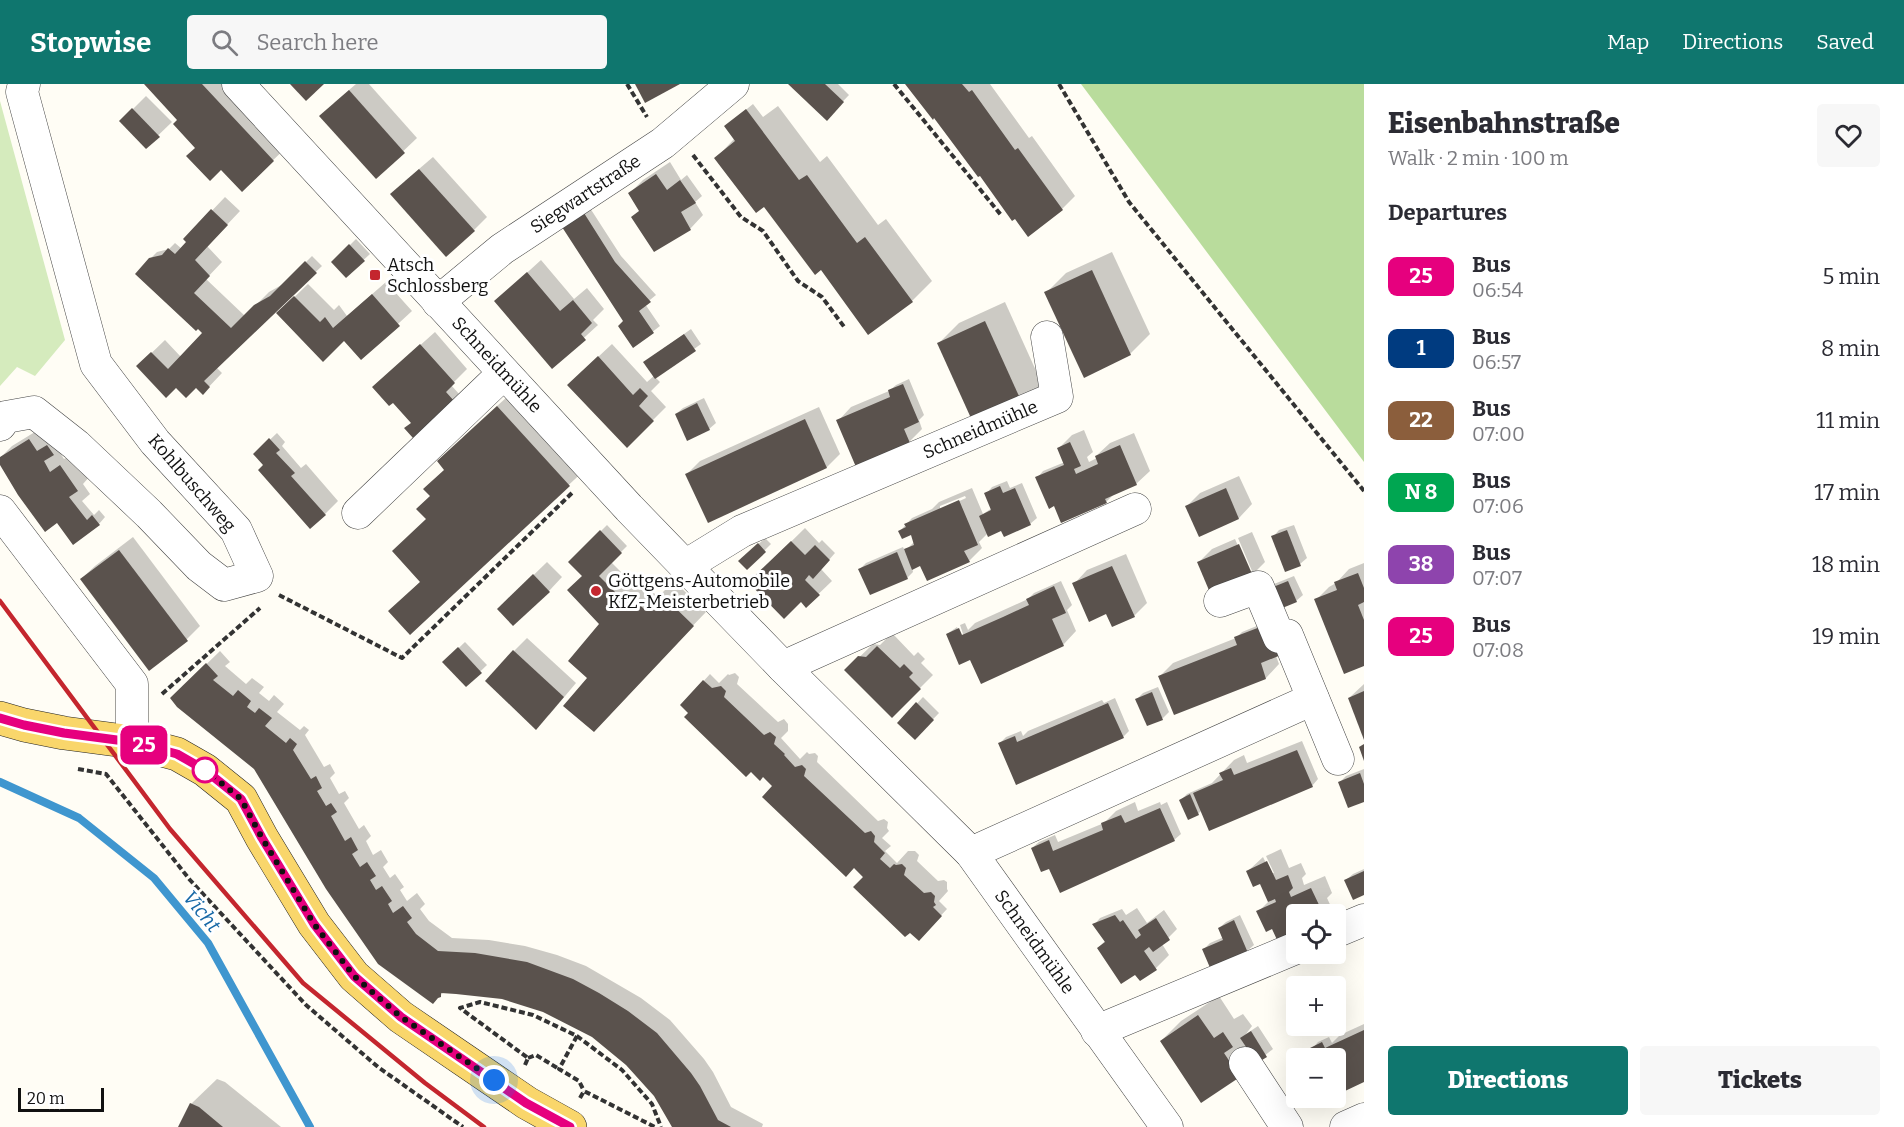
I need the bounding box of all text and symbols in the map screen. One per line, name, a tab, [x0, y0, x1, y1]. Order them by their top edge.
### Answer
search box	[187, 15, 607, 69]
text: Stopwise	[30, 26, 151, 59]
icon: search	[208, 26, 241, 59]
text: Search here	[256, 29, 379, 56]
text: Map	[1607, 29, 1649, 55]
text: Directions	[1682, 29, 1783, 55]
text: Saved	[1816, 29, 1874, 55]
button: heart	[1817, 104, 1880, 167]
text: Eisenbahnstraße	[1388, 107, 1620, 140]
text: Walk · 2 min · 100 m	[1388, 146, 1569, 170]
street label: Siegwartstraße	[526, 150, 645, 238]
text: Departures	[1388, 199, 1507, 226]
text: Bus	[1472, 251, 1511, 278]
place label: Atsch Schlossberg	[387, 254, 488, 297]
text: 25	[1409, 263, 1433, 289]
text: 5 min	[1822, 263, 1880, 290]
marker: Atsch Schlossberg	[368, 268, 382, 282]
text: 06:54	[1472, 278, 1523, 302]
street label: Schneidmühle	[447, 312, 547, 417]
text: Bus	[1472, 323, 1511, 350]
text: 1	[1416, 335, 1426, 361]
text: 8 min	[1821, 335, 1880, 362]
text: 06:57	[1472, 350, 1521, 374]
street label: Schneidmühle	[920, 395, 1041, 464]
text: Bus	[1472, 395, 1511, 422]
text: 22	[1409, 407, 1433, 433]
text: 11 min	[1816, 407, 1880, 434]
text: 07:00	[1472, 422, 1525, 446]
street label: Kohlbuschweg	[144, 430, 240, 536]
text: Bus	[1472, 467, 1511, 494]
text: N 8	[1405, 479, 1437, 505]
text: 17 min	[1814, 479, 1880, 506]
text: 07:06	[1472, 494, 1524, 518]
text: Bus	[1472, 539, 1511, 566]
text: 38	[1409, 551, 1433, 577]
text: 18 min	[1812, 551, 1880, 578]
text: 07:07	[1472, 566, 1522, 590]
place label: Göttgens-Automobile KfZ-Meisterbetrieb	[608, 570, 790, 613]
marker: Göttgens-Automobile KfZ-Meisterbetrieb	[589, 584, 603, 598]
text: Bus	[1472, 611, 1511, 638]
text: 25	[1409, 623, 1433, 649]
text: 19 min	[1812, 623, 1880, 650]
text: 07:08	[1472, 638, 1524, 662]
line badge: 25	[117, 726, 171, 764]
text: 25	[132, 732, 156, 758]
unlabelled marker	[192, 757, 218, 783]
water label: Vicht	[178, 885, 226, 937]
street label: Schneidmühle	[990, 886, 1079, 998]
map controls	[1286, 904, 1346, 1108]
button: locate	[1286, 904, 1346, 964]
button: +	[1286, 976, 1346, 1036]
button: Directions	[1388, 1046, 1628, 1115]
button: Tickets	[1640, 1046, 1880, 1115]
button: −	[1286, 1048, 1346, 1108]
your location	[479, 1065, 509, 1095]
scale bar	[18, 1085, 104, 1112]
text: 20 m	[27, 1089, 64, 1108]

